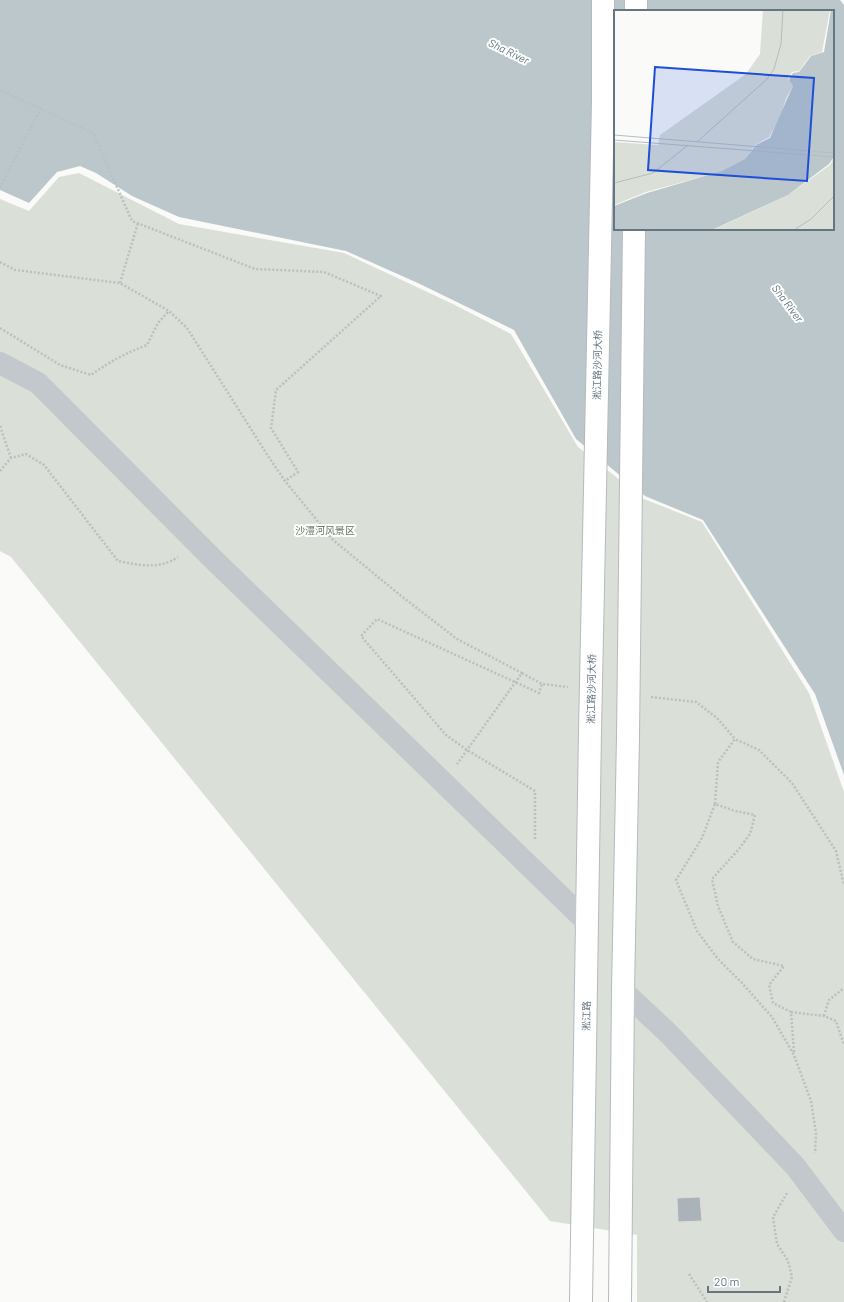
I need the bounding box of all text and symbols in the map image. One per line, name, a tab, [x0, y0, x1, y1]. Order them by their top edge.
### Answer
inset map	[614, 10, 834, 230]
water label: Sha River	[487, 36, 532, 67]
water label: Sha River	[770, 282, 807, 325]
street label: 淞江路沙河大桥	[590, 330, 604, 400]
park label: 沙澧河风景区	[295, 524, 355, 536]
street label: 淞江路沙河大桥	[584, 654, 598, 724]
street label: 淞江路	[580, 1001, 592, 1031]
scale bar	[708, 1268, 780, 1294]
text: 20 m	[714, 1274, 740, 1288]

